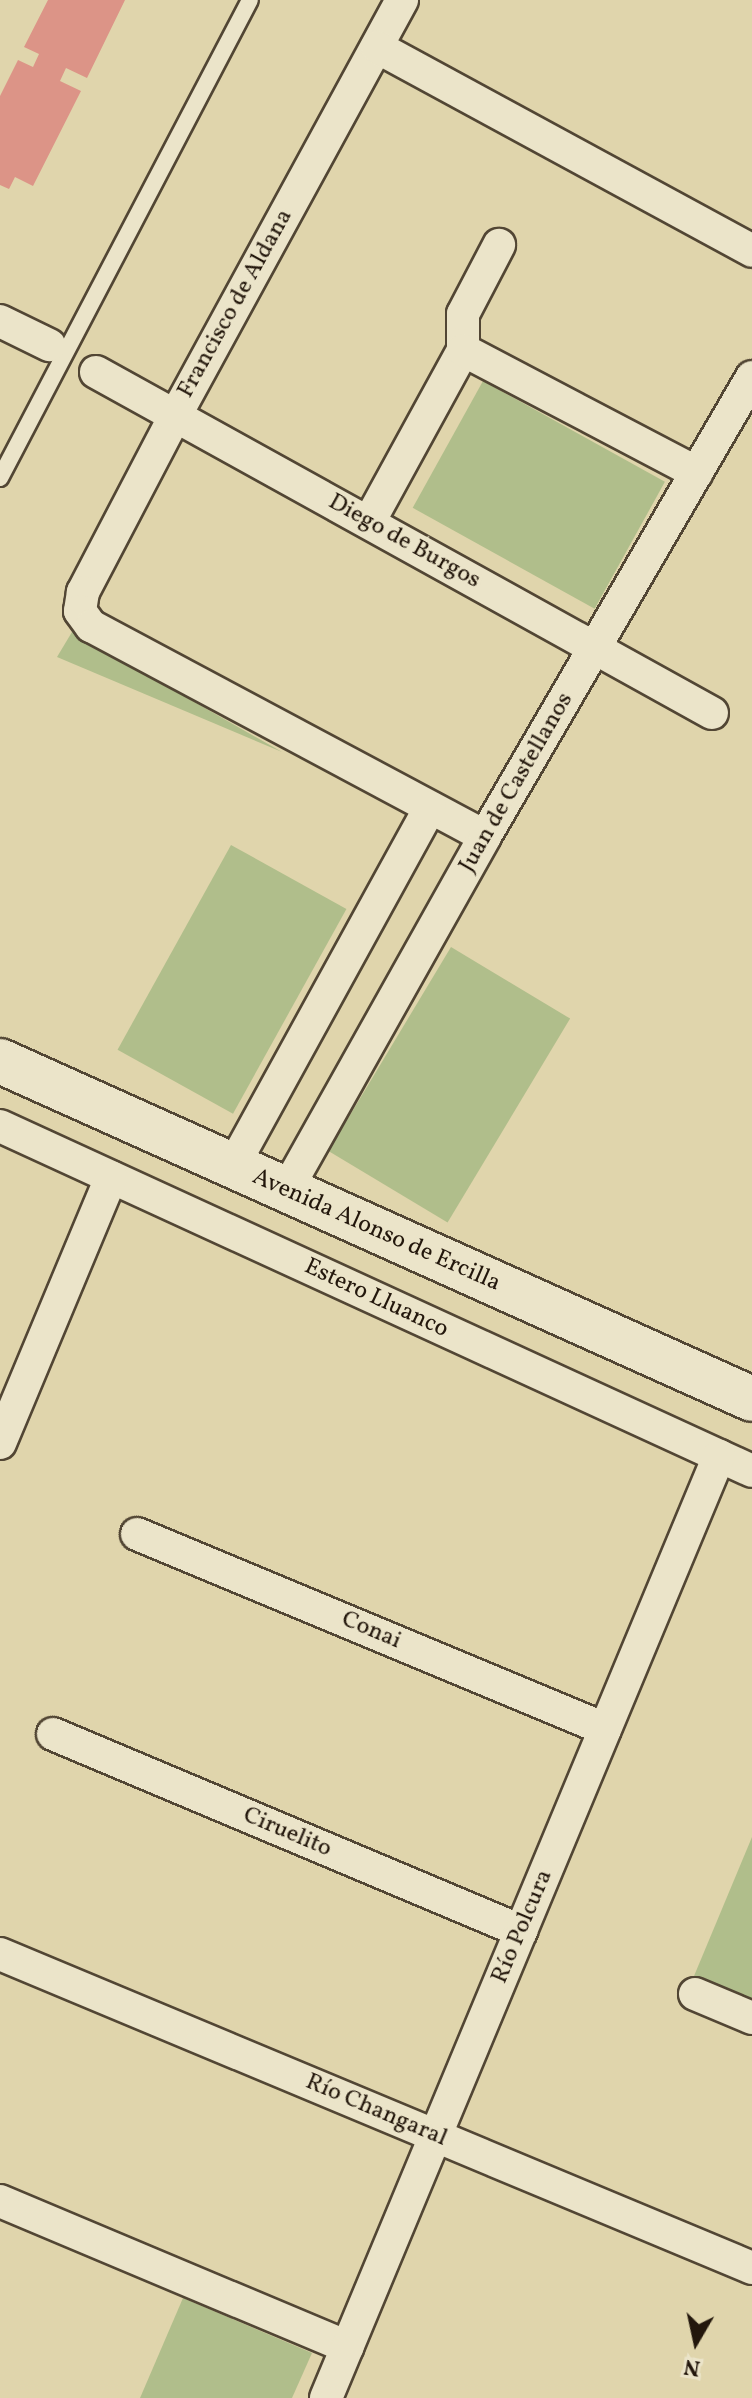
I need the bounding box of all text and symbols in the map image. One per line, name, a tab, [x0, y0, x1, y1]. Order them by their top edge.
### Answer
street label: Francisco de Aldana	[172, 205, 300, 403]
street label: Diego de Burgos	[323, 488, 485, 596]
street label: Juan de Castellanos	[454, 688, 580, 878]
street label: Avenida Alonso de Ercilla	[247, 1163, 505, 1299]
street label: Estero Lluanco	[299, 1253, 453, 1345]
street label: Conai	[337, 1606, 405, 1656]
street label: Ciruelito	[238, 1802, 336, 1864]
street label: Río Polcura	[486, 1866, 560, 1988]
street label: Río Changaral	[301, 2068, 451, 2154]
north arrow	[656, 2302, 736, 2382]
text: N	[682, 2350, 702, 2383]

